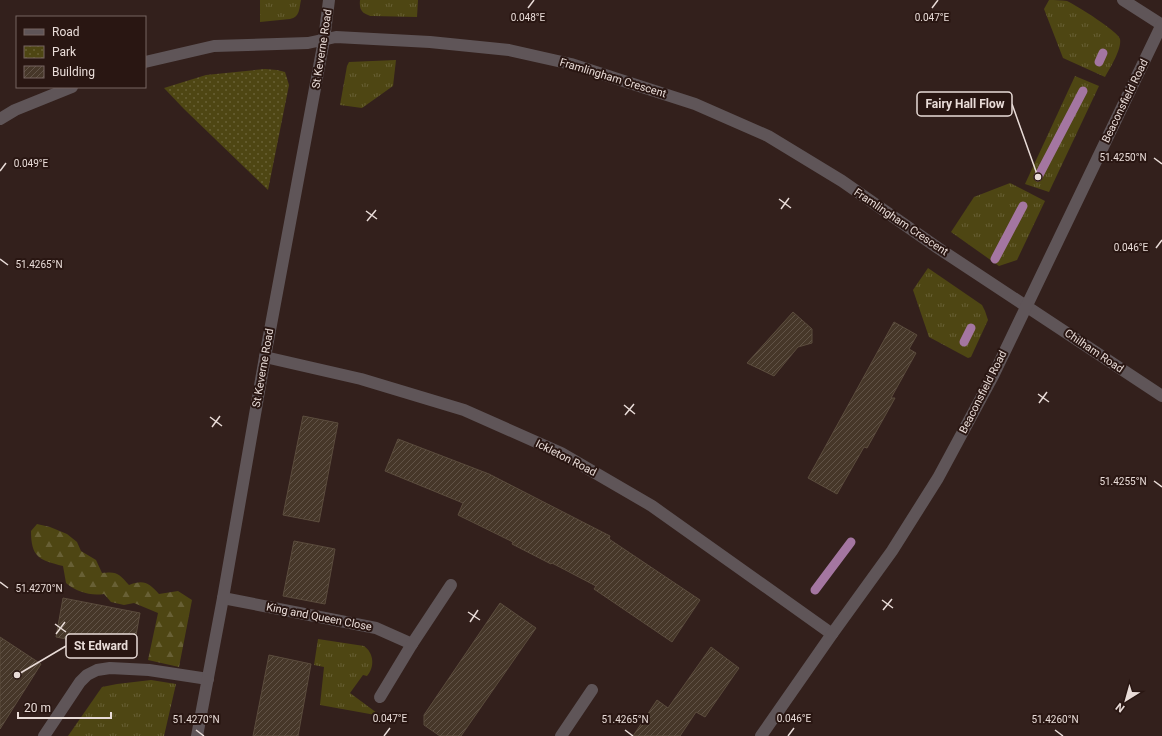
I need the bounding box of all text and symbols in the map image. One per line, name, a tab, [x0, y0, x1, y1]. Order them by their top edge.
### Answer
street label: St Keverne Road	[309, 8, 335, 90]
text: 0.048°E	[511, 12, 546, 23]
text: 0.047°E	[915, 12, 950, 23]
legend	[16, 16, 146, 88]
text: Road	[52, 25, 80, 39]
text: Park	[52, 45, 77, 59]
street label: Framlingham Crescent	[558, 56, 668, 101]
street label: Beaconsfield Road	[1099, 57, 1151, 145]
text: Building	[52, 65, 95, 79]
callout: Fairy Hall Flow	[917, 92, 1012, 116]
text: Fairy Hall Flow	[925, 97, 1005, 111]
text: 51.4250°N	[1099, 152, 1147, 163]
text: 0.049°E	[14, 158, 49, 169]
street label: Framlingham Crescent	[851, 186, 951, 259]
text: 0.046°E	[1114, 242, 1149, 253]
text: 51.4265°N	[15, 259, 63, 270]
street label: St Keverne Road	[250, 327, 276, 409]
street label: Chilham Road	[1062, 327, 1126, 375]
street label: Beaconsfield Road	[956, 348, 1010, 436]
street label: Ickleton Road	[533, 437, 599, 479]
text: 51.4255°N	[1099, 476, 1147, 487]
text: 51.4270°N	[15, 583, 63, 594]
street label: King and Queen Close	[265, 600, 373, 634]
callout: St Edward	[66, 634, 137, 658]
text: St Edward	[74, 639, 128, 653]
north arrow	[1106, 680, 1146, 720]
scale bar	[18, 694, 111, 720]
text: N	[1113, 700, 1127, 715]
text: 20 m	[24, 701, 51, 715]
text: 0.047°E	[373, 713, 408, 724]
text: 0.046°E	[777, 713, 812, 724]
text: 51.4270°N	[172, 714, 220, 725]
text: 51.4265°N	[601, 714, 649, 725]
text: 51.4260°N	[1031, 714, 1079, 725]

